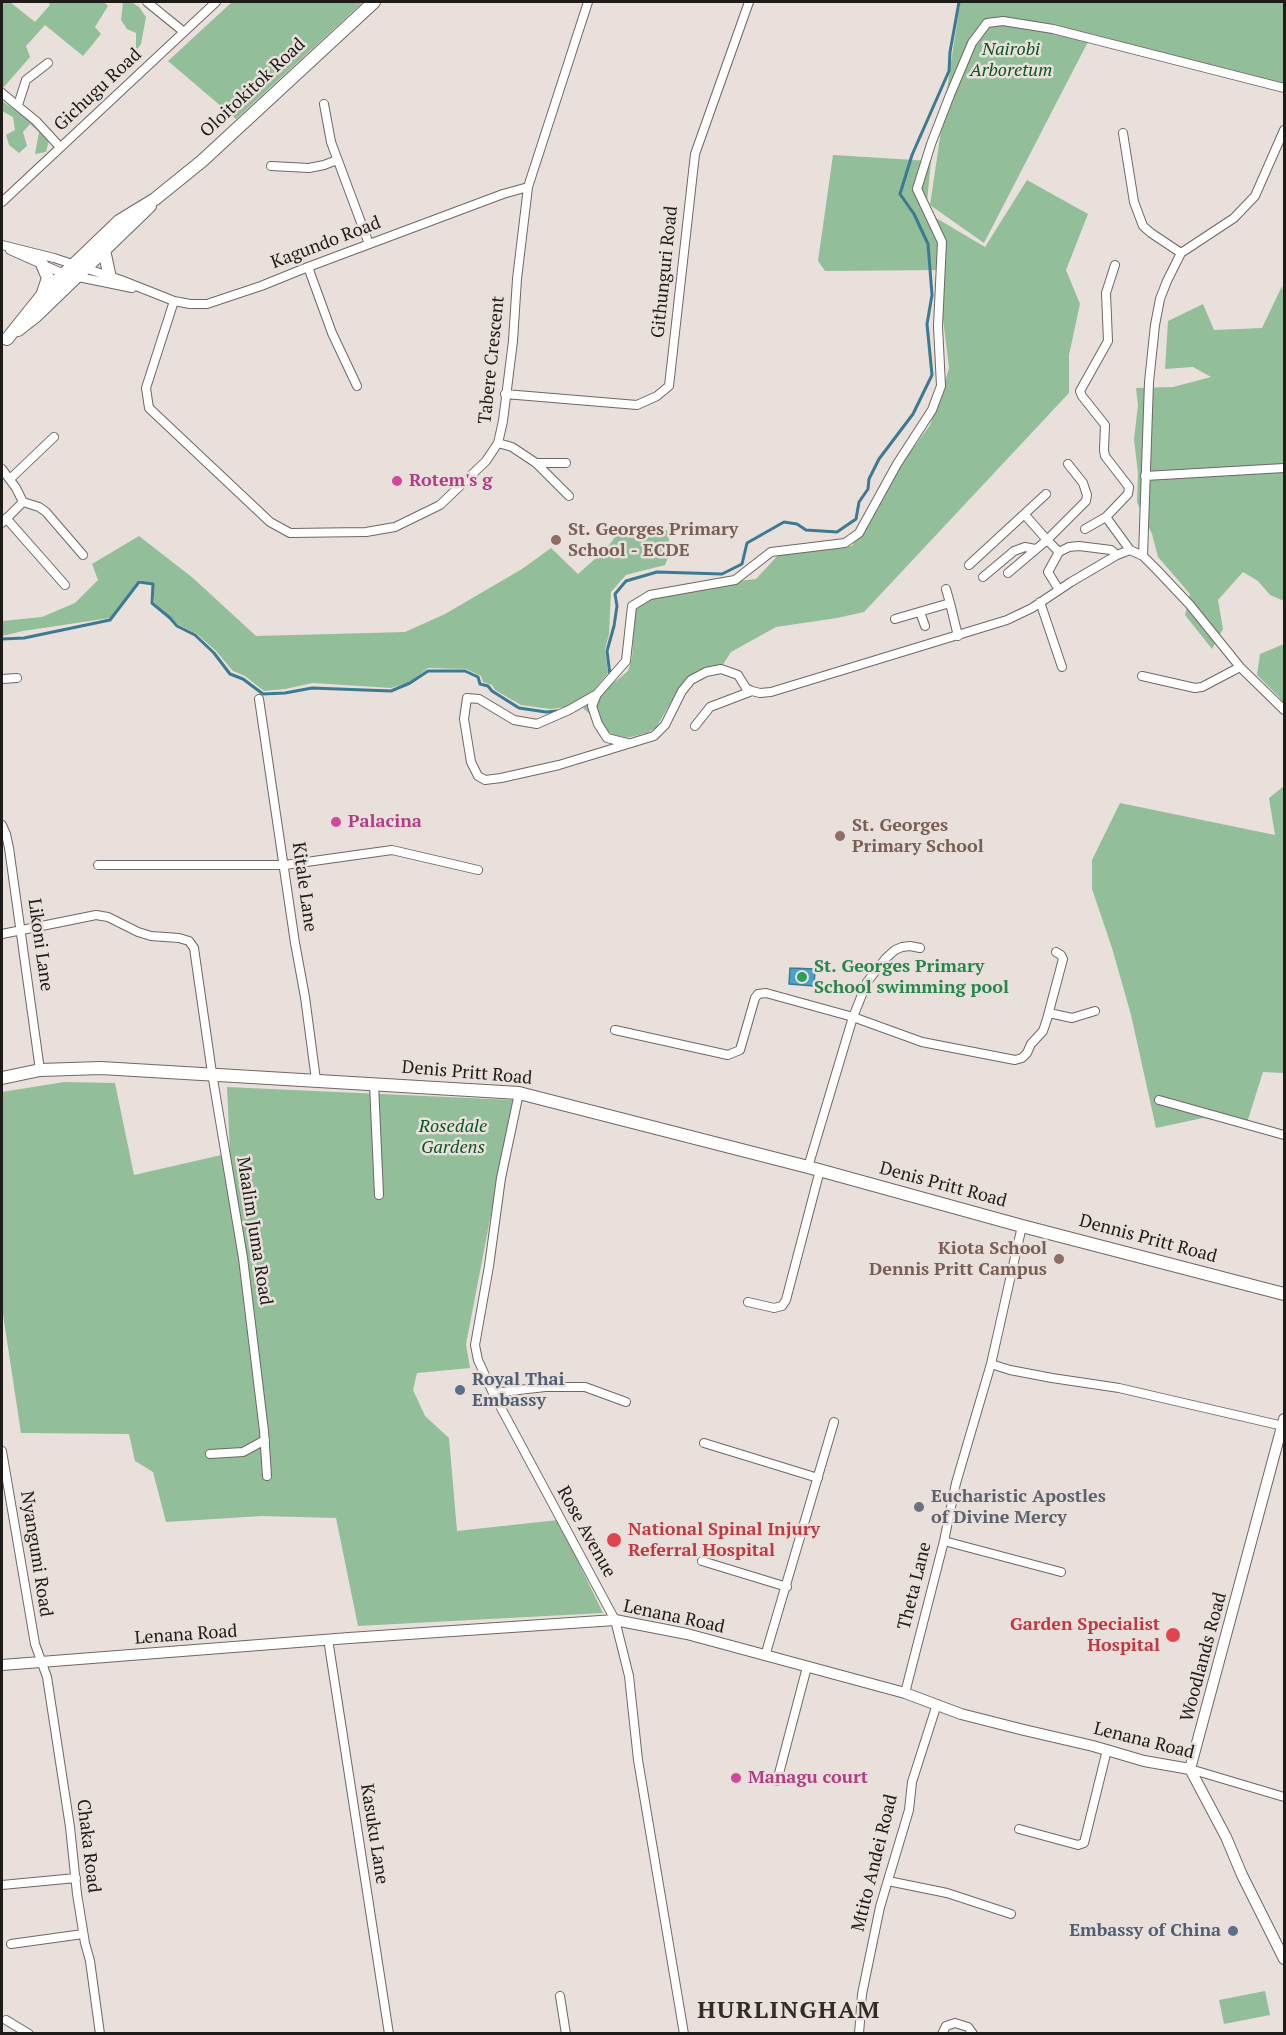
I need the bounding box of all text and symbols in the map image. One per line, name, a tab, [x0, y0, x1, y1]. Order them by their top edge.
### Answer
street label: Oloitokitok Road	[196, 34, 310, 142]
park label: Nairobi Arboretum	[970, 39, 1052, 82]
street label: Gichugu Road	[50, 44, 146, 136]
street label: Githunguri Road	[647, 205, 683, 339]
street label: Kagundo Road	[268, 212, 384, 274]
street label: Tabere Crescent	[475, 295, 509, 425]
place label: Rotem's g	[409, 470, 492, 492]
marker: Rotem's g	[390, 474, 404, 488]
place label: St. Georges Primary School - ECDE	[568, 519, 738, 562]
marker: St. Georges Primary School - ECDE	[549, 533, 563, 547]
place label: Palacina	[348, 811, 422, 833]
marker: Palacina	[329, 815, 343, 829]
place label: St. Georges Primary School	[852, 815, 984, 858]
marker: St. Georges Primary School	[833, 829, 847, 843]
street label: Kitale Lane	[287, 841, 321, 933]
street label: Likoni Lane	[23, 897, 57, 993]
place label: St. Georges Primary School swimming pool	[814, 956, 1009, 998]
marker: St. Georges Primary School swimming pool	[795, 970, 809, 984]
street label: Denis Pritt Road	[401, 1057, 533, 1089]
park label: Rosedale Gardens	[419, 1116, 487, 1158]
street label: Maalim Juma Road	[232, 1155, 276, 1307]
street label: Denis Pritt Road	[877, 1158, 1009, 1212]
street label: Dennis Pritt Road	[1077, 1210, 1219, 1268]
place label: Kiota School Dennis Pritt Campus	[869, 1238, 1047, 1280]
marker: Kiota School Dennis Pritt Campus	[1052, 1252, 1066, 1266]
place label: Royal Thai Embassy	[472, 1369, 564, 1412]
marker: Royal Thai Embassy	[453, 1383, 467, 1397]
street label: Rose Avenue	[552, 1482, 620, 1582]
place label: Eucharistic Apostles of Divine Mercy	[931, 1486, 1106, 1528]
street label: Nyangumi Road	[15, 1489, 57, 1619]
marker: Eucharistic Apostles of Divine Mercy	[912, 1500, 926, 1514]
place label: National Spinal Injury Referral Hospital	[628, 1519, 820, 1562]
marker: National Spinal Injury Referral Hospital	[605, 1531, 623, 1549]
street label: Theta Lane	[894, 1540, 936, 1632]
street label: Woodlands Road	[1176, 1590, 1232, 1724]
street label: Lenana Road	[621, 1596, 727, 1638]
place label: Garden Specialist Hospital	[1010, 1614, 1160, 1656]
street label: Lenana Road	[134, 1621, 238, 1649]
marker: Garden Specialist Hospital	[1164, 1626, 1182, 1644]
street label: Lenana Road	[1091, 1718, 1197, 1764]
place label: Managu court	[748, 1767, 868, 1789]
marker: Managu court	[729, 1771, 743, 1785]
street label: Kasuku Lane	[355, 1782, 393, 1886]
street label: Mtito Andei Road	[848, 1792, 902, 1934]
street label: Chaka Road	[72, 1798, 104, 1894]
place label: Embassy of China	[1069, 1920, 1221, 1942]
marker: Embassy of China	[1226, 1924, 1240, 1938]
district label: HURLINGHAM	[697, 1997, 881, 2025]

